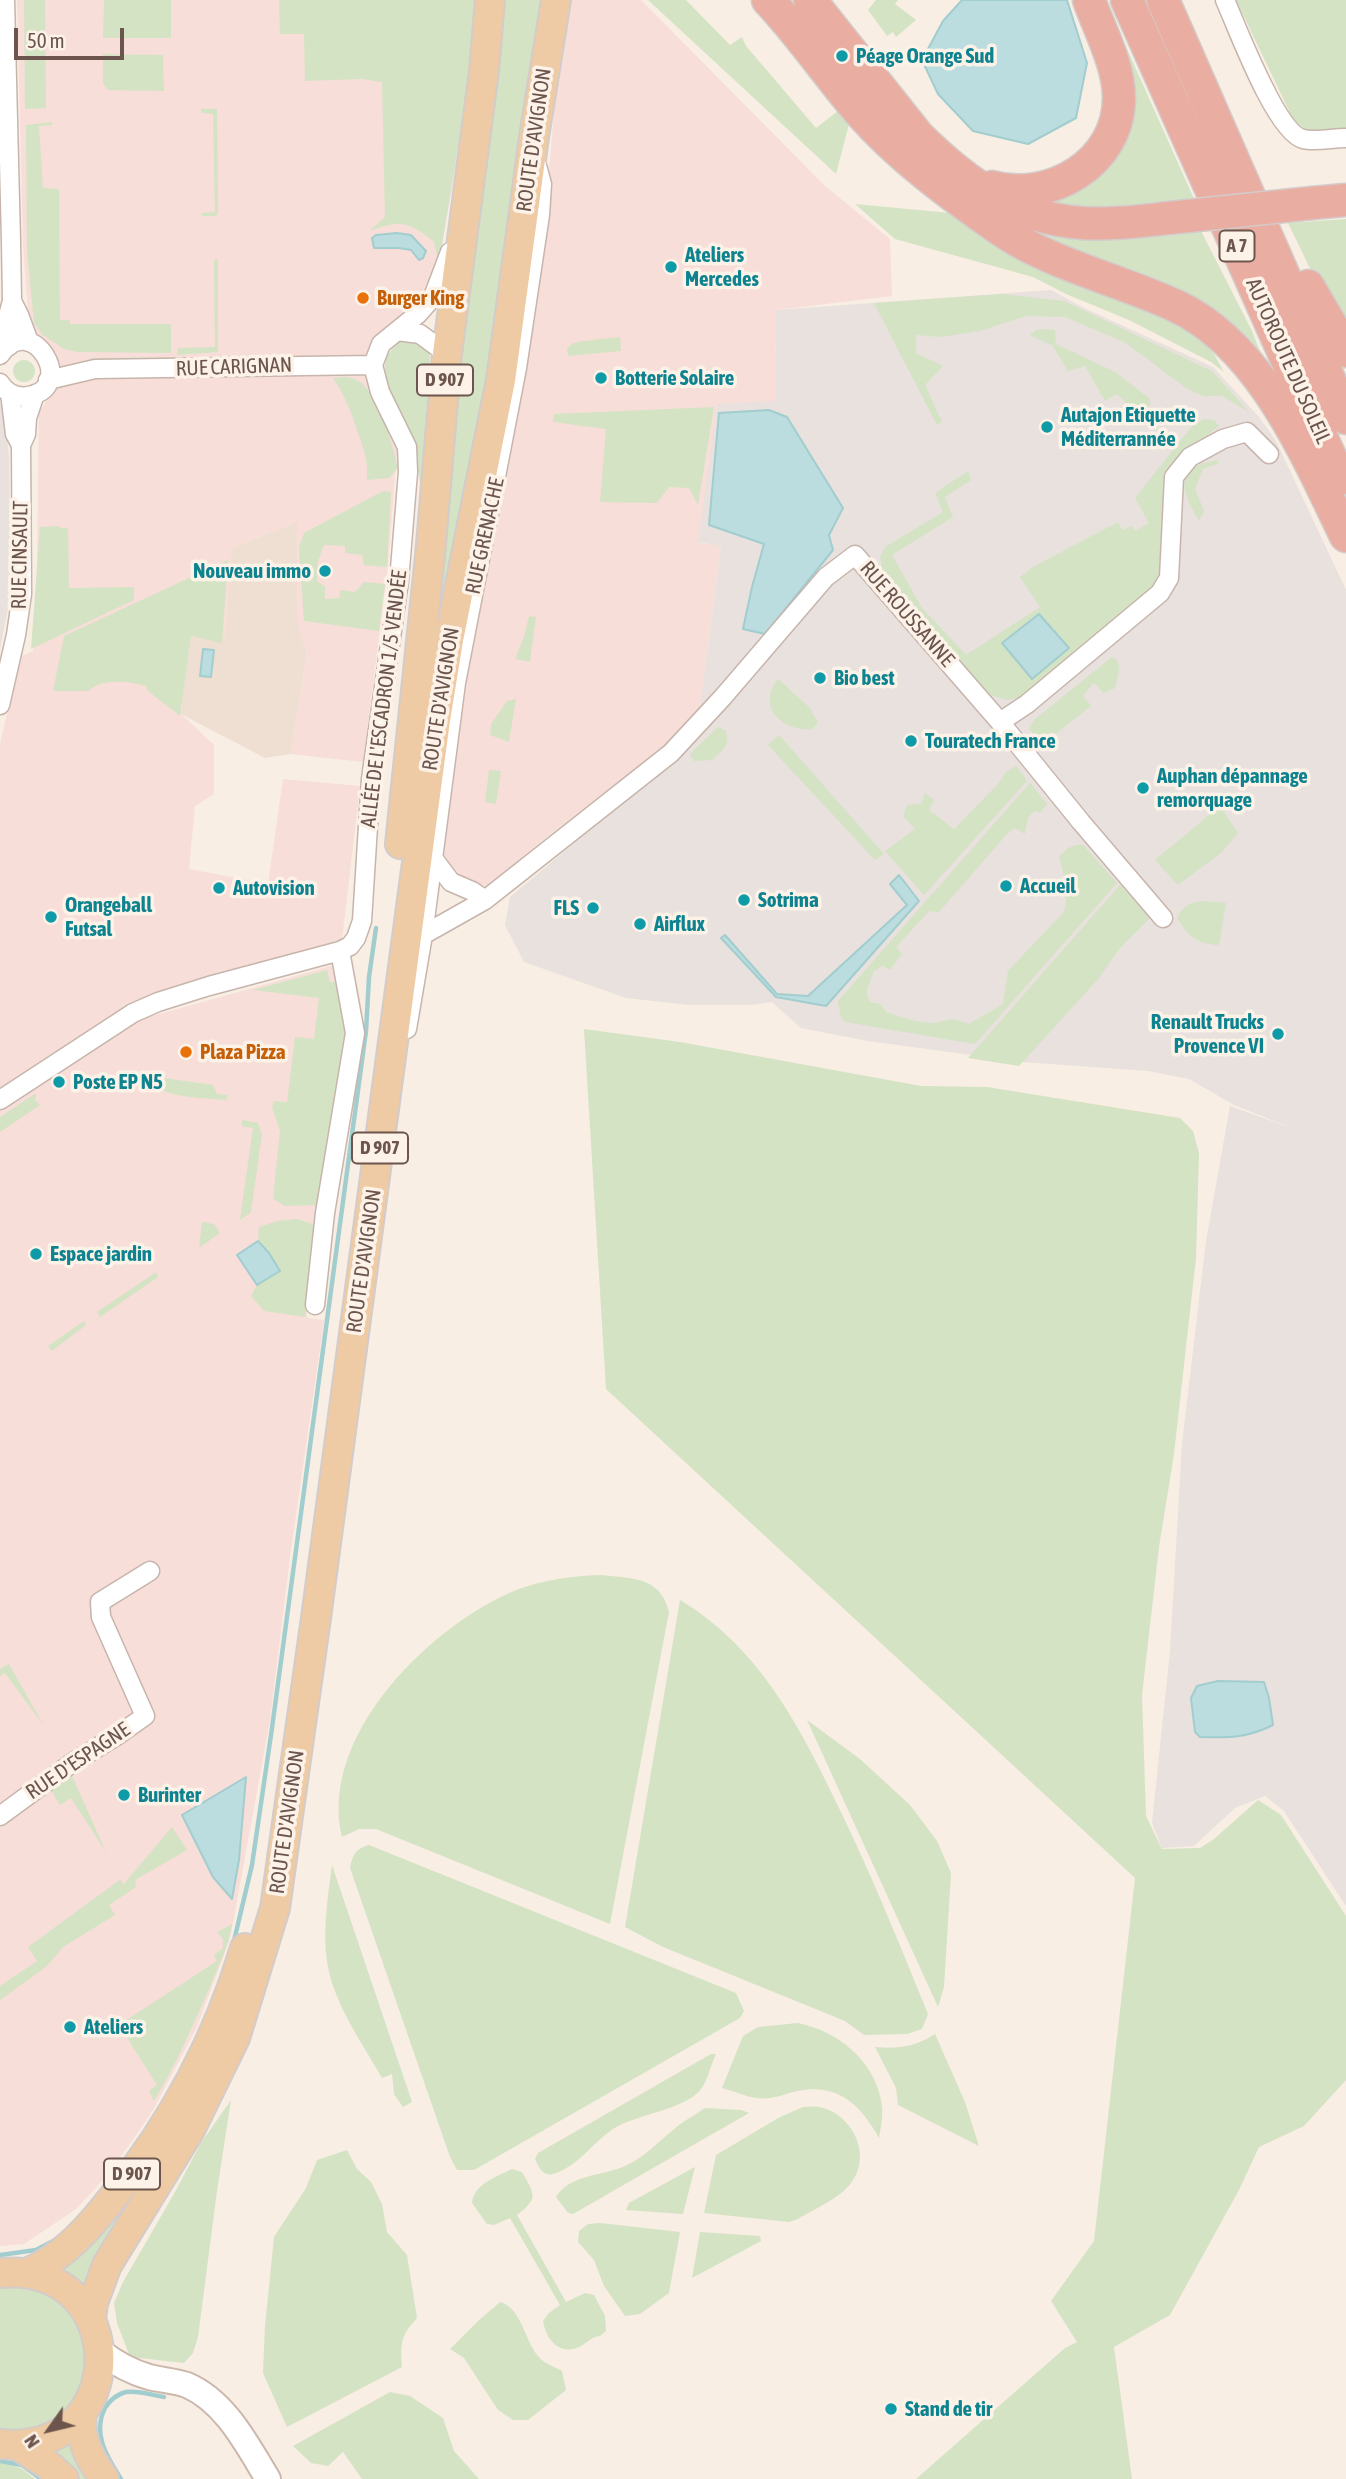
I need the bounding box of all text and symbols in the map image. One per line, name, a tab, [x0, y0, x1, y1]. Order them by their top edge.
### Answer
scale bar	[18, 14, 128, 58]
text: 50 m	[27, 28, 65, 52]
place label: Péage Orange Sud	[856, 43, 994, 69]
marker: Péage Orange Sud	[834, 48, 850, 64]
street label: ROUTE D'AVIGNON	[511, 67, 557, 213]
road number: A 7	[1220, 230, 1254, 262]
place label: Ateliers Mercedes	[685, 242, 759, 292]
marker: Ateliers Mercedes	[663, 259, 679, 275]
street label: AUTOROUTE DU SOLEIL	[1240, 274, 1336, 448]
place label: Burger King	[377, 285, 464, 311]
marker: Burger King	[355, 290, 371, 306]
street label: RUE CARIGNAN	[175, 352, 293, 382]
road number: D 907	[417, 364, 473, 396]
place label: Botterie Solaire	[615, 365, 734, 391]
marker: Botterie Solaire	[593, 370, 609, 386]
place label: Autajon Etiquette Méditerrannée	[1061, 402, 1196, 452]
marker: Autajon Etiquette Méditerrannée	[1039, 419, 1055, 435]
street label: RUE GRENACHE	[460, 475, 510, 597]
street label: RUE CINSAULT	[6, 500, 34, 610]
street label: RUE ROUSSANNE	[854, 556, 960, 672]
place label: Nouveau immo	[193, 558, 311, 584]
marker: Nouveau immo	[317, 563, 333, 579]
street label: ALLÉE DE L'ESCADRON 1/5 VENDÉE	[356, 569, 412, 829]
street label: ROUTE D'AVIGNON	[417, 625, 465, 773]
place label: Bio best	[834, 665, 894, 691]
marker: Bio best	[812, 670, 828, 686]
place label: Touratech France	[925, 728, 1056, 754]
marker: Touratech France	[903, 733, 919, 749]
place label: Auphan dépannage remorquage	[1157, 763, 1308, 813]
marker: Auphan dépannage remorquage	[1135, 780, 1151, 796]
place label: Accueil	[1020, 873, 1076, 899]
place label: Autovision	[233, 875, 315, 901]
marker: Accueil	[998, 878, 1014, 894]
marker: Autovision	[211, 880, 227, 896]
place label: Sotrima	[758, 887, 819, 913]
place label: Orangeball Futsal	[65, 892, 152, 942]
marker: Sotrima	[736, 892, 752, 908]
place label: FLS	[554, 895, 579, 921]
marker: FLS	[585, 900, 601, 916]
marker: Orangeball Futsal	[43, 909, 59, 925]
place label: Airflux	[654, 911, 705, 937]
marker: Airflux	[632, 916, 648, 932]
place label: Renault Trucks Provence VI	[1151, 1009, 1264, 1059]
marker: Renault Trucks Provence VI	[1270, 1026, 1286, 1042]
place label: Plaza Pizza	[200, 1039, 286, 1065]
marker: Plaza Pizza	[178, 1044, 194, 1060]
place label: Poste EP N5	[73, 1069, 163, 1095]
marker: Poste EP N5	[51, 1074, 67, 1090]
road number: D 907	[352, 1132, 408, 1164]
street label: ROUTE D'AVIGNON	[341, 1188, 387, 1334]
place label: Espace jardin	[50, 1241, 152, 1267]
marker: Espace jardin	[28, 1246, 44, 1262]
street label: RUE D'ESPAGNE	[21, 1717, 135, 1805]
street label: ROUTE D'AVIGNON	[264, 1749, 310, 1895]
place label: Burinter	[138, 1782, 201, 1808]
marker: Burinter	[116, 1787, 132, 1803]
place label: Ateliers	[84, 2014, 143, 2040]
marker: Ateliers	[62, 2019, 78, 2035]
road number: D 907	[104, 2158, 160, 2190]
north arrow	[14, 2395, 84, 2465]
place label: Stand de tir	[905, 2396, 992, 2422]
marker: Stand de tir	[883, 2401, 899, 2417]
text: N	[19, 2431, 44, 2453]

